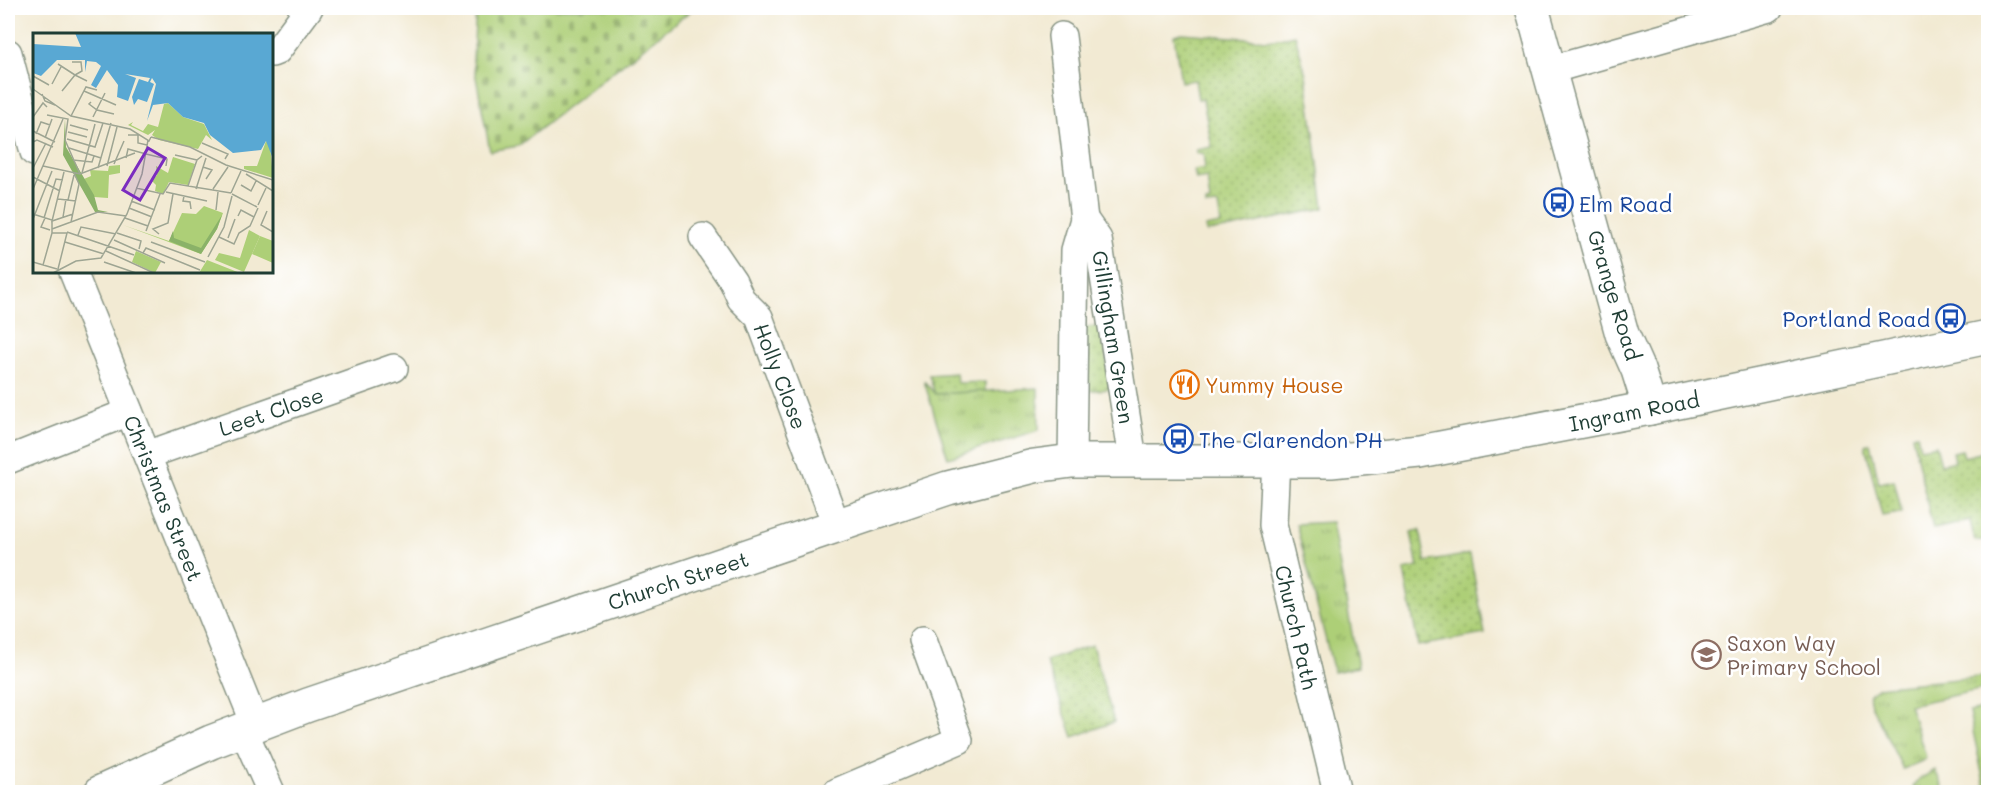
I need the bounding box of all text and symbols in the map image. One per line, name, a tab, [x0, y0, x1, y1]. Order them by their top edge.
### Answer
inset map	[33, 33, 273, 273]
bus stop icon: Elm Road	[1542, 187, 1574, 219]
place label: Elm Road	[1579, 190, 1672, 217]
street label: Grange Road	[1582, 226, 1648, 364]
street label: Gillingham Green	[1087, 249, 1141, 425]
bus stop icon: Portland Road	[1935, 302, 1967, 334]
place label: Portland Road	[1783, 305, 1930, 332]
street label: Holly Close	[748, 319, 814, 433]
restaurant icon: Yummy House	[1168, 368, 1200, 400]
place label: Yummy House	[1205, 371, 1344, 398]
street label: Leet Close	[215, 381, 327, 441]
street label: Ingram Road	[1566, 385, 1702, 437]
street label: Christmas Street	[118, 411, 210, 585]
bus stop icon: The Clarendon PH	[1162, 423, 1194, 455]
place label: The Clarendon PH	[1199, 426, 1383, 453]
street label: Church Street	[604, 545, 752, 615]
street label: Church Path	[1270, 562, 1324, 692]
place label: Saxon Way Primary School	[1727, 629, 1881, 680]
school or university icon: Saxon Way Primary School	[1690, 638, 1722, 670]

